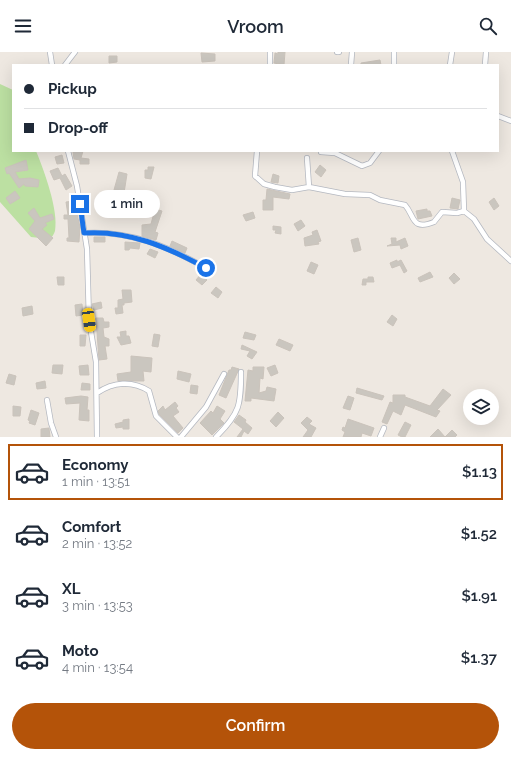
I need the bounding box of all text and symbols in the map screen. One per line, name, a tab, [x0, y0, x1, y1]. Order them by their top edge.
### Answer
icon: menu	[12, 15, 34, 37]
icon: search	[477, 15, 499, 37]
text: Vroom	[227, 16, 284, 37]
text: Pickup	[48, 80, 97, 98]
text: Drop-off	[48, 119, 108, 137]
callout: 1 min	[94, 190, 160, 218]
route end	[71, 195, 89, 213]
text: 1 min	[111, 196, 143, 211]
route start	[197, 259, 215, 277]
car	[81, 307, 97, 333]
map controls	[463, 389, 499, 425]
button: layers	[463, 389, 499, 425]
icon: car	[14, 454, 50, 490]
text: Economy	[62, 456, 129, 474]
text: $1.13	[462, 463, 497, 481]
text: 1 min · 13:51	[62, 474, 130, 489]
icon: car	[14, 516, 50, 552]
text: Comfort	[62, 518, 121, 536]
text: $1.52	[461, 525, 497, 543]
text: 2 min · 13:52	[62, 536, 132, 551]
icon: car	[14, 578, 50, 614]
text: XL	[62, 580, 80, 598]
text: $1.91	[461, 587, 497, 605]
text: 3 min · 13:53	[62, 598, 133, 613]
icon: car	[14, 640, 50, 676]
text: Moto	[62, 642, 99, 660]
text: $1.37	[461, 649, 497, 667]
text: 4 min · 13:54	[62, 660, 133, 675]
button: Confirm	[12, 703, 499, 749]

